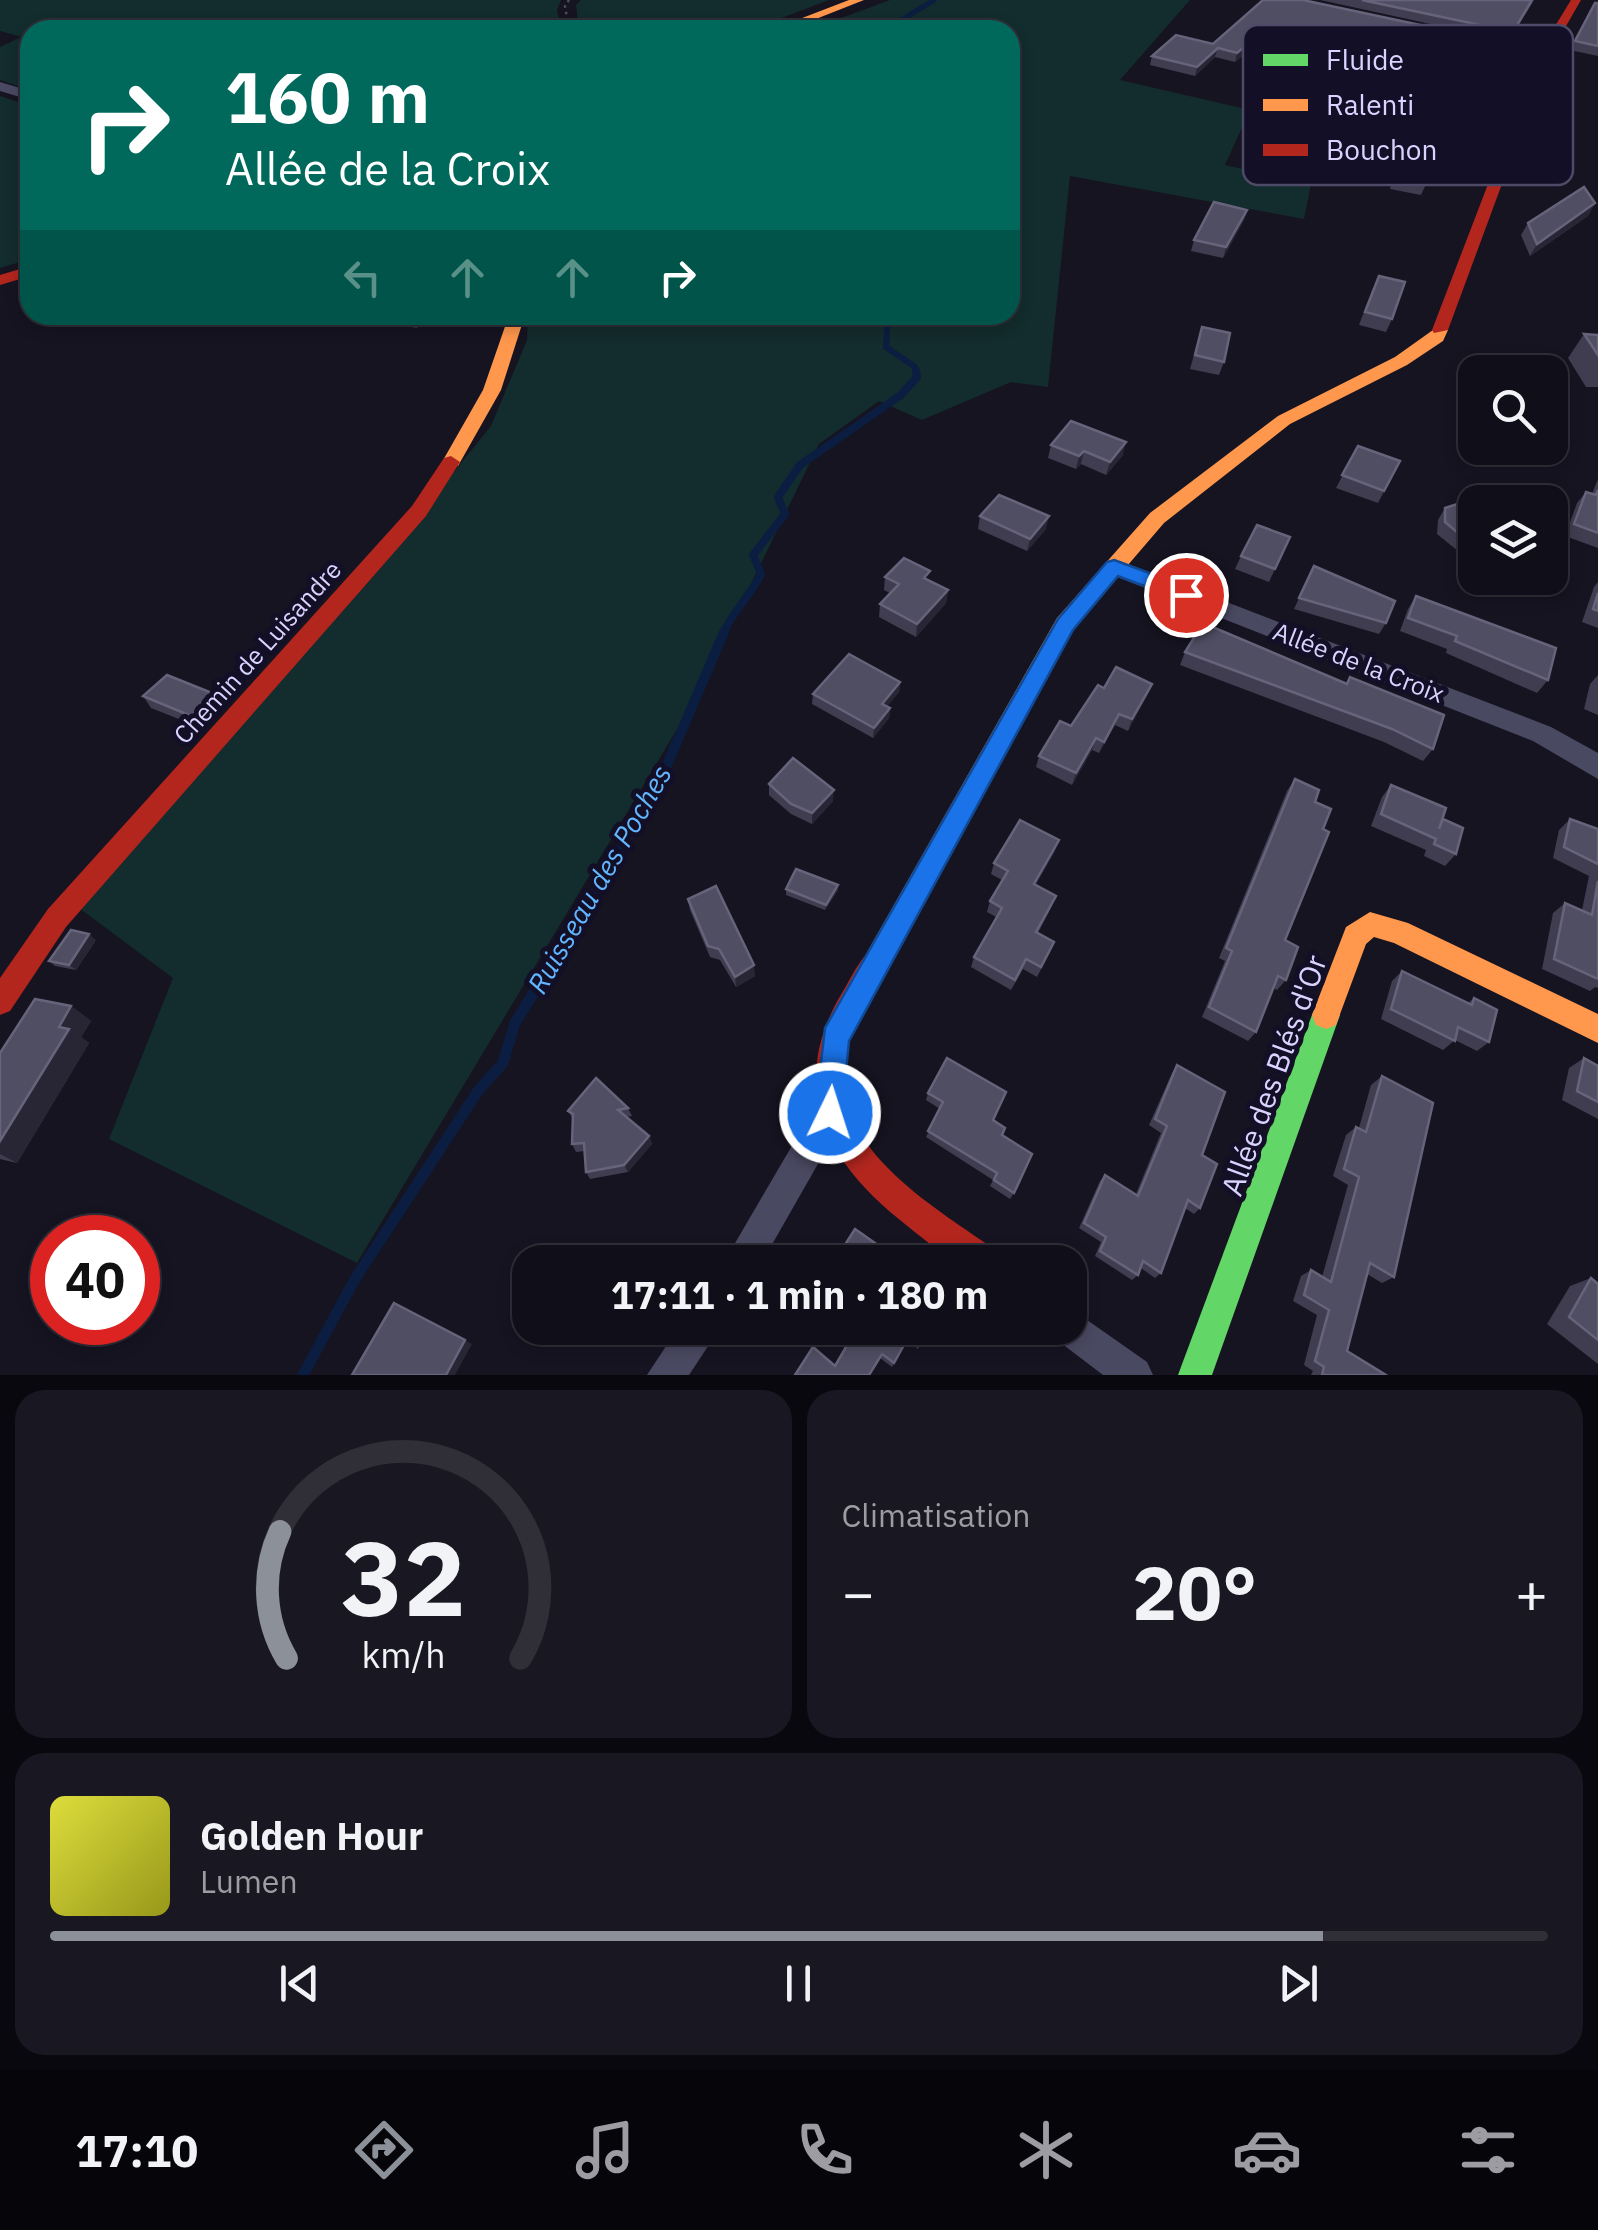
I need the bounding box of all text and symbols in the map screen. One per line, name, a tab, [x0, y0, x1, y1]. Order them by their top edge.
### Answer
legend	[1243, 25, 1573, 185]
text: Fluide	[1326, 41, 1404, 78]
text: 160 m	[225, 51, 430, 142]
icon: right	[60, 60, 190, 190]
text: Ralenti	[1326, 86, 1414, 123]
text: Bouchon	[1326, 131, 1437, 168]
text: Allée de la Croix	[225, 139, 550, 197]
icon: left	[335, 250, 390, 305]
icon: ahead	[440, 250, 495, 305]
icon: ahead	[545, 250, 600, 305]
icon: right	[650, 250, 705, 305]
map controls	[1458, 355, 1568, 595]
button: search	[1458, 355, 1568, 465]
button: layers	[1458, 485, 1568, 595]
street label: Chemin de Luisandre	[166, 553, 348, 751]
pin	[1144, 553, 1229, 638]
icon: arrive	[1159, 568, 1214, 623]
street label: Allée de la Croix	[1269, 614, 1449, 710]
water label: Ruisseau des Poches	[518, 758, 680, 1000]
street label: Allée des Blés d'Or	[1211, 949, 1335, 1201]
position arrow	[778, 1061, 882, 1165]
speed limit sign: 40	[30, 1215, 160, 1345]
text: 17:11 · 1 min · 180 m	[611, 1270, 988, 1319]
text: Climatisation	[842, 1494, 1030, 1536]
text: 32	[341, 1509, 466, 1645]
text: 20°	[1132, 1543, 1257, 1641]
text: −	[842, 1557, 875, 1628]
text: +	[1515, 1557, 1548, 1628]
text: km/h	[361, 1631, 445, 1678]
text: Golden Hour	[200, 1811, 423, 1860]
text: Lumen	[200, 1860, 298, 1902]
icon: previous	[272, 1956, 327, 2011]
icon: pause	[771, 1956, 826, 2011]
icon: next	[1271, 1956, 1326, 2011]
icon: directions	[349, 2115, 419, 2185]
icon: music	[570, 2115, 640, 2185]
icon: phone	[790, 2115, 860, 2185]
icon: climate	[1011, 2115, 1081, 2185]
icon: car	[1232, 2115, 1302, 2185]
icon: filters	[1453, 2115, 1523, 2185]
text: 17:10	[75, 2121, 198, 2179]

